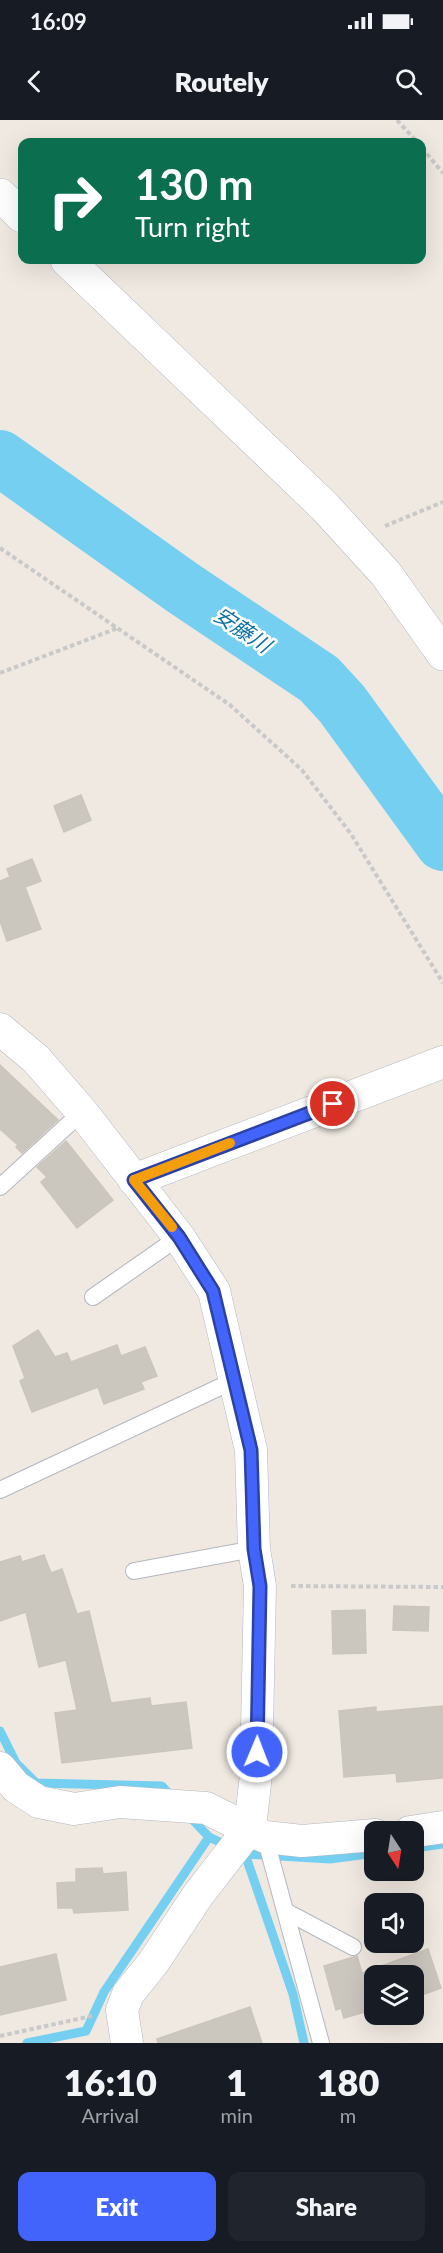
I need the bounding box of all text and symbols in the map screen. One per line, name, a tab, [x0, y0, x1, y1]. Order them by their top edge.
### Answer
text: 16:09	[30, 8, 87, 35]
icon: back	[18, 65, 51, 98]
text: Routely	[174, 65, 269, 98]
icon: search	[392, 65, 425, 98]
text: 130 m	[135, 159, 253, 209]
icon: right	[36, 162, 114, 240]
text: Turn right	[135, 210, 250, 243]
water label: 安藤川	[210, 601, 278, 658]
pin	[307, 1078, 358, 1129]
icon: arrive	[316, 1087, 349, 1120]
position arrow	[225, 1720, 289, 1784]
north arrow	[364, 1821, 424, 1881]
map controls	[364, 1821, 424, 2025]
button: sound	[364, 1893, 424, 1953]
button: layers	[364, 1965, 424, 2025]
text: 16:10	[64, 2060, 157, 2104]
text: 1	[226, 2060, 247, 2104]
text: 180	[317, 2060, 379, 2104]
text: Arrival	[81, 2103, 139, 2127]
text: min	[221, 2103, 253, 2127]
text: m	[340, 2103, 356, 2127]
button: Exit	[18, 2172, 216, 2241]
button: Share	[228, 2172, 425, 2241]

